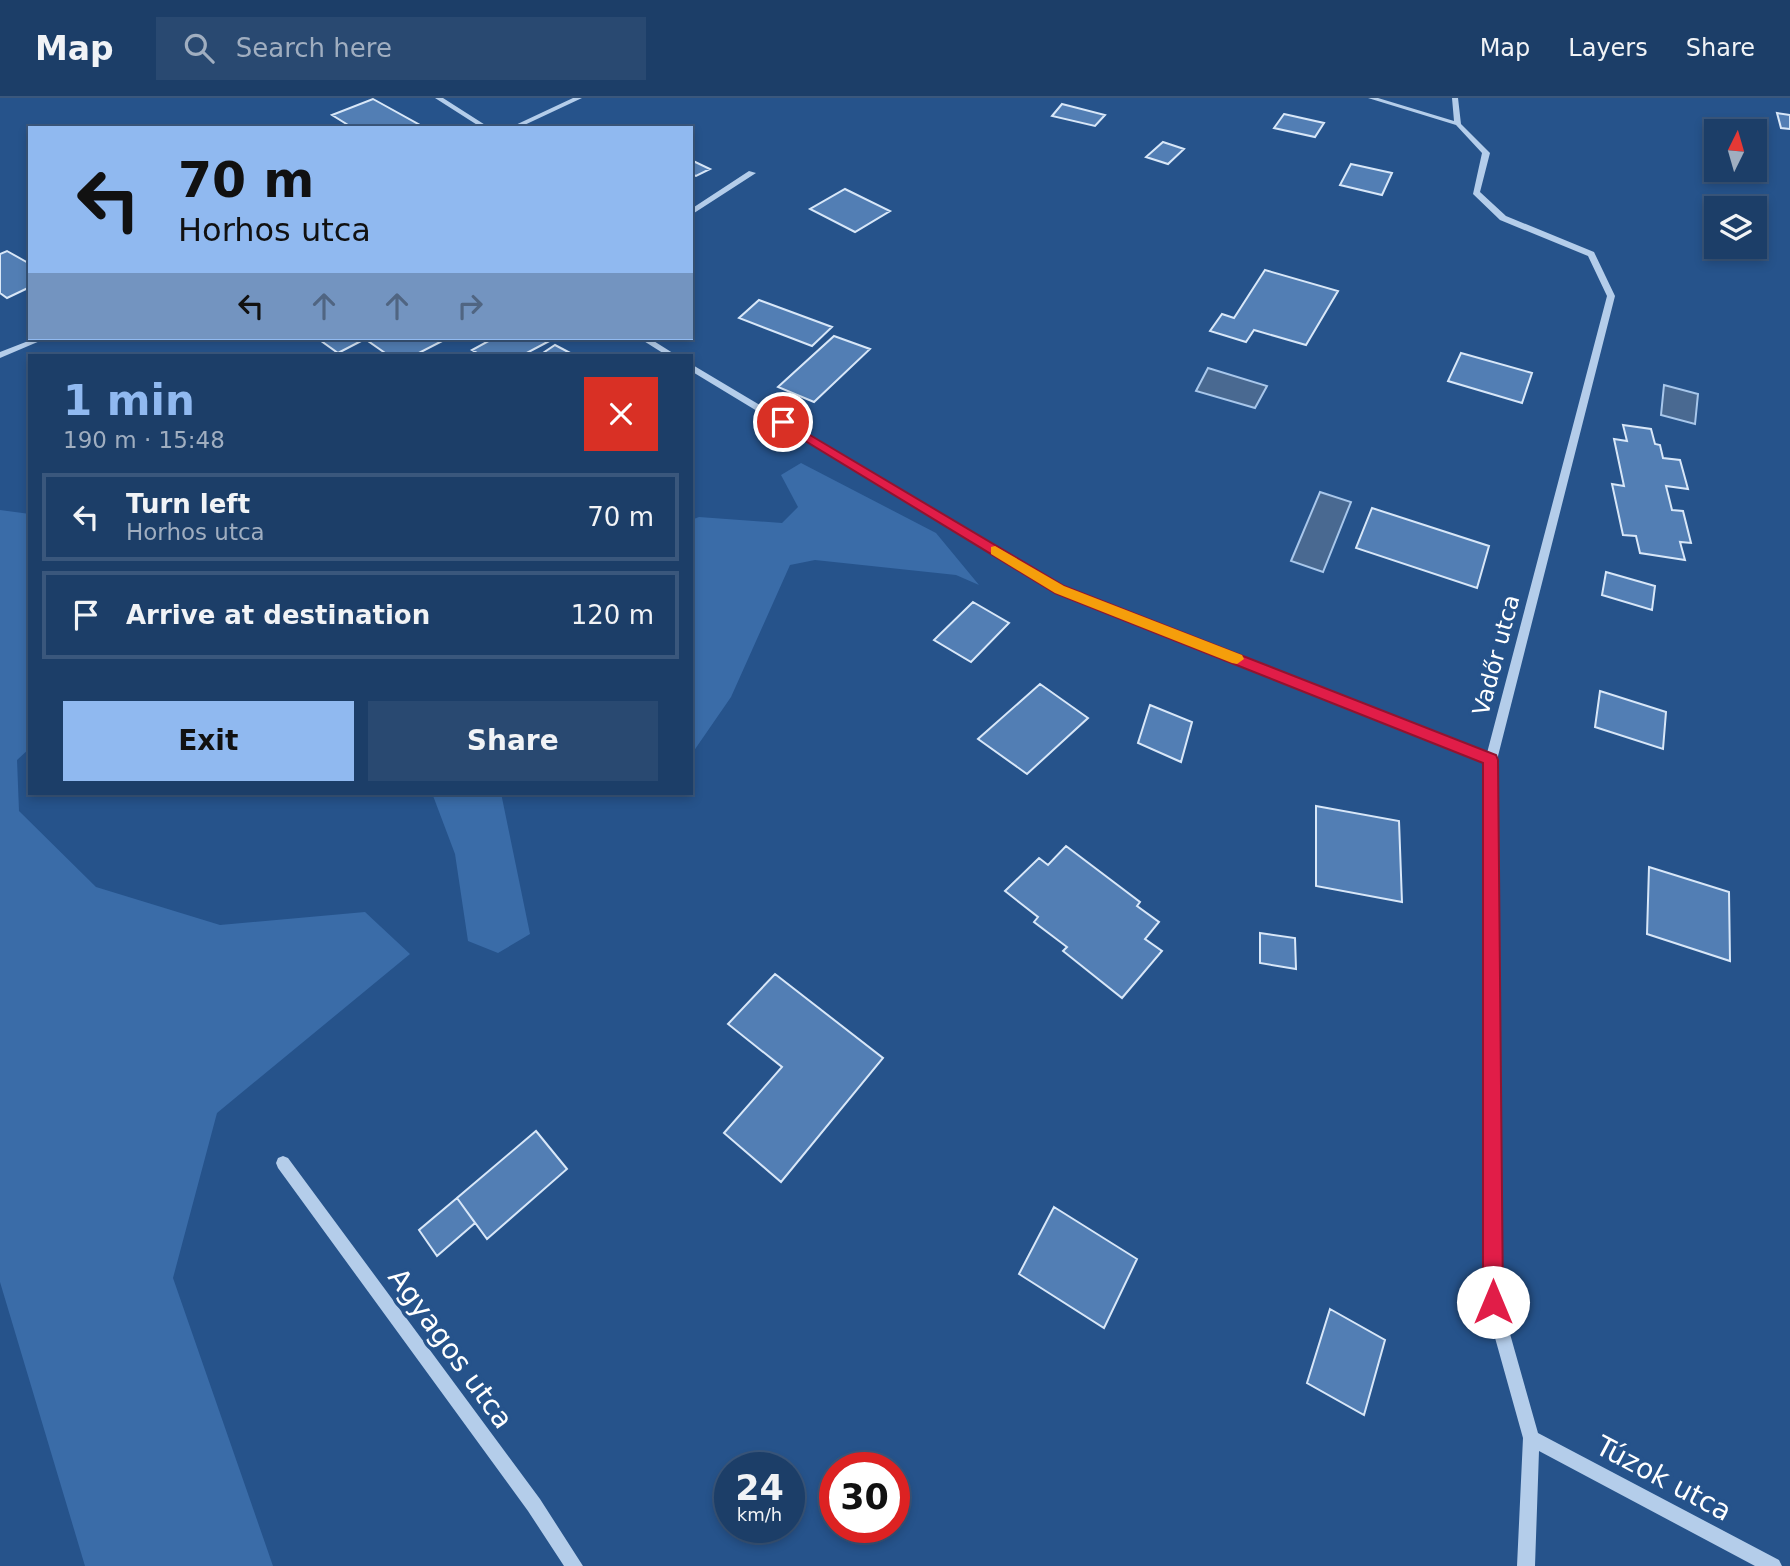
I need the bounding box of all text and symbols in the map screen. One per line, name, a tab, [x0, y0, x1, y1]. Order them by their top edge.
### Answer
search box	[156, 17, 646, 80]
text: Map	[35, 29, 114, 68]
icon: search	[180, 29, 218, 67]
text: Search here	[236, 33, 392, 63]
text: Map	[1480, 34, 1530, 62]
text: Layers	[1568, 34, 1648, 62]
text: Share	[1686, 34, 1755, 62]
north arrow	[1704, 119, 1768, 182]
map controls	[1704, 119, 1767, 259]
text: 70 m	[178, 152, 314, 209]
icon: left	[63, 154, 154, 245]
button: layers	[1704, 196, 1767, 259]
text: Horhos utca	[178, 211, 371, 249]
icon: left	[232, 287, 270, 325]
icon: ahead	[305, 287, 343, 325]
icon: ahead	[378, 287, 416, 325]
icon: right	[451, 287, 489, 325]
text: 1 min	[63, 376, 195, 425]
button: close	[584, 377, 658, 451]
pin	[753, 392, 813, 452]
icon: arrive	[764, 403, 802, 441]
text: 190 m · 15:48	[63, 427, 225, 453]
text: Turn left	[126, 489, 250, 519]
icon: left	[67, 498, 105, 536]
text: 70 m	[587, 502, 654, 532]
text: Horhos utca	[126, 519, 265, 545]
street label: Vadőr utca	[1467, 592, 1525, 718]
icon: arrive	[67, 596, 105, 634]
text: Arrive at destination	[126, 600, 430, 630]
text: 120 m	[571, 600, 654, 630]
button: Exit	[63, 701, 354, 781]
button: Share	[368, 701, 658, 781]
street label: Agyagos utca	[381, 1262, 520, 1435]
position arrow	[1456, 1265, 1530, 1339]
street label: Túzok utca	[1589, 1428, 1737, 1528]
speed limit sign: 30	[819, 1452, 910, 1543]
text: 24	[735, 1468, 784, 1508]
text: km/h	[737, 1504, 782, 1525]

